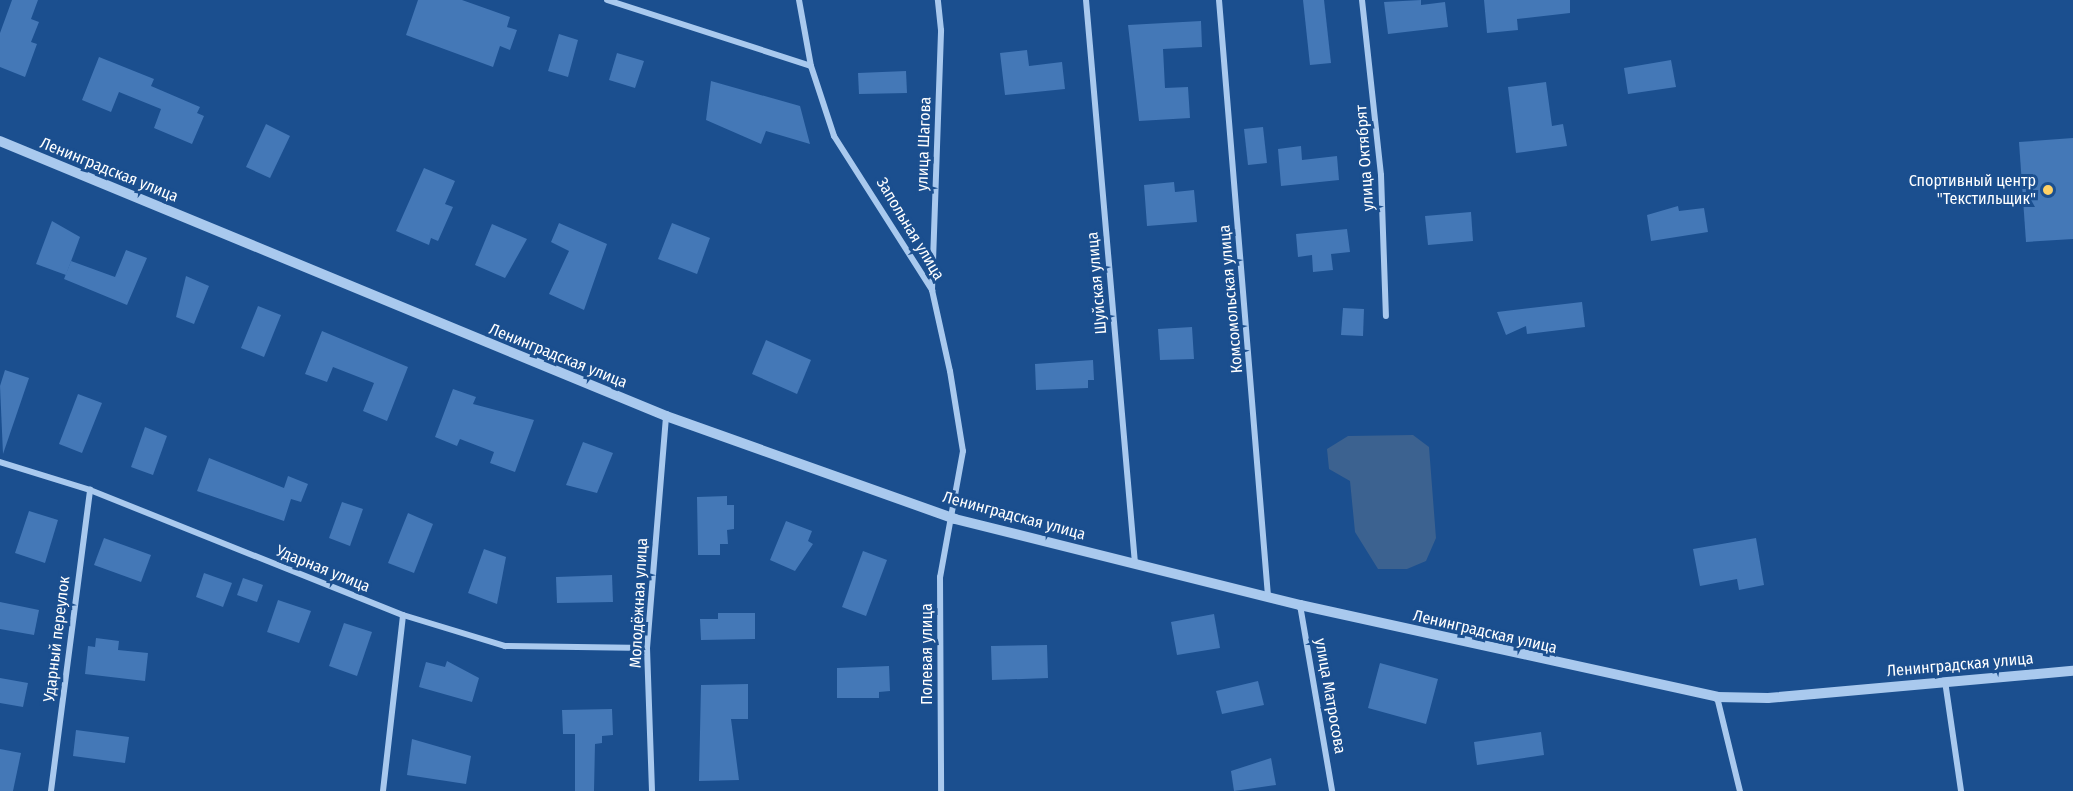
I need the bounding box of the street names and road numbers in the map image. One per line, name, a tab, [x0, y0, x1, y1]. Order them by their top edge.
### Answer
street label: улица Шагова	[913, 96, 935, 192]
street label: улица Октябрят	[1352, 104, 1378, 212]
street label: Ленинградская улица	[37, 134, 181, 206]
street label: Запольная улица	[872, 174, 948, 284]
street label: Комсомольская улица	[1215, 224, 1247, 374]
street label: Шуйская улица	[1083, 231, 1111, 335]
street label: Ленинградская улица	[486, 320, 630, 392]
street label: Ленинградская улица	[940, 488, 1088, 544]
street label: Молодёжная улица	[626, 537, 652, 669]
street label: Ударная улица	[273, 541, 373, 597]
street label: Ударный переулок	[40, 575, 74, 703]
street label: Полевая улица	[917, 603, 937, 705]
street label: Ленинградская улица	[1411, 606, 1559, 658]
street label: улица Матросова	[1310, 637, 1350, 755]
street label: Ленинградская улица	[1886, 649, 2034, 681]

